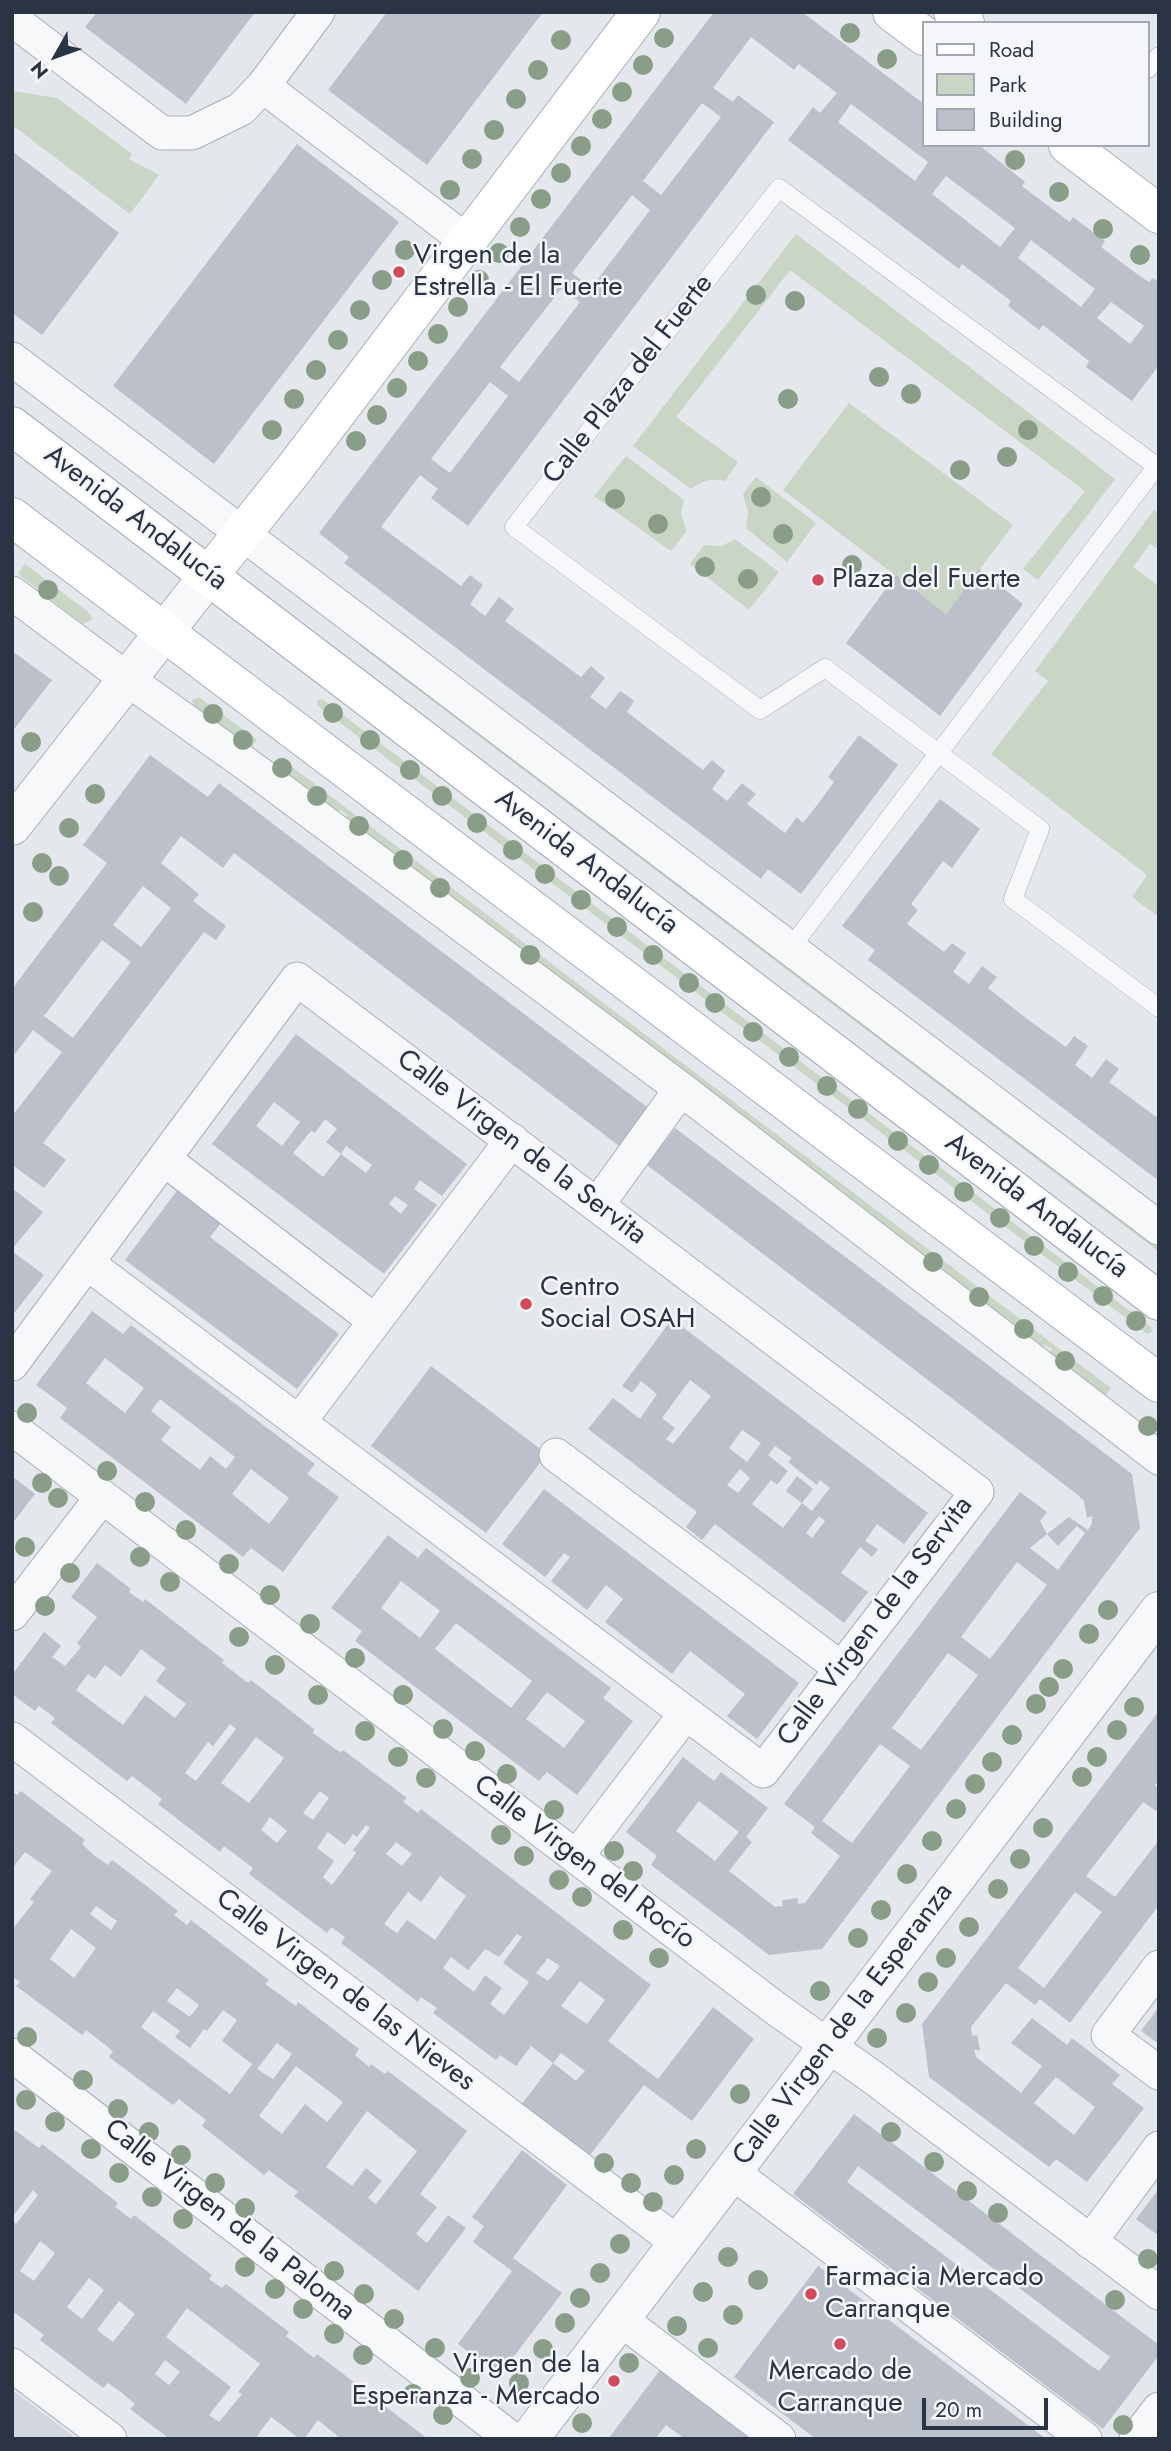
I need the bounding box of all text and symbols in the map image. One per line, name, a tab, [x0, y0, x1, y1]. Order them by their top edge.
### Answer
north arrow	[21, 21, 91, 91]
legend	[922, 21, 1150, 147]
text: Road	[989, 35, 1034, 65]
text: N	[24, 55, 55, 84]
text: Park	[989, 70, 1026, 100]
text: Building	[989, 105, 1062, 135]
place label: Virgen de la Estrella - El Fuerte	[413, 239, 623, 305]
marker: Virgen de la Estrella - El Fuerte	[391, 264, 407, 280]
street label: Calle Plaza del Fuerte	[537, 268, 721, 492]
street label: Avenida Andalucía	[37, 439, 233, 599]
place label: Plaza del Fuerte	[832, 563, 1021, 597]
marker: Plaza del Fuerte	[810, 572, 826, 588]
street label: Avenida Andalucía	[488, 783, 684, 943]
street label: Calle Virgen de la Servita	[390, 1043, 652, 1253]
street label: Avenida Andalucía	[938, 1127, 1134, 1287]
place label: Centro Social OSAH	[540, 1271, 696, 1337]
marker: Centro Social OSAH	[518, 1296, 534, 1312]
street label: Calle Virgen de la Servita	[771, 1491, 981, 1753]
street label: Calle Virgen del Rocío	[467, 1769, 701, 1957]
street label: Calle Virgen de la Esperanza	[727, 1877, 961, 2173]
street label: Calle Virgen de las Nieves	[209, 1883, 481, 2099]
street label: Calle Virgen de la Paloma	[97, 2113, 361, 2329]
place label: Farmacia Mercado Carranque	[825, 2261, 1043, 2327]
marker: Farmacia Mercado Carranque	[803, 2286, 819, 2302]
marker: Mercado de Carranque	[832, 2336, 848, 2352]
place label: Virgen de la Esperanza - Mercado	[352, 2348, 600, 2414]
place label: Mercado de Carranque	[768, 2355, 912, 2421]
marker: Virgen de la Esperanza - Mercado	[606, 2373, 622, 2389]
scale bar	[926, 2384, 1052, 2428]
text: 20 m	[935, 2395, 982, 2425]

